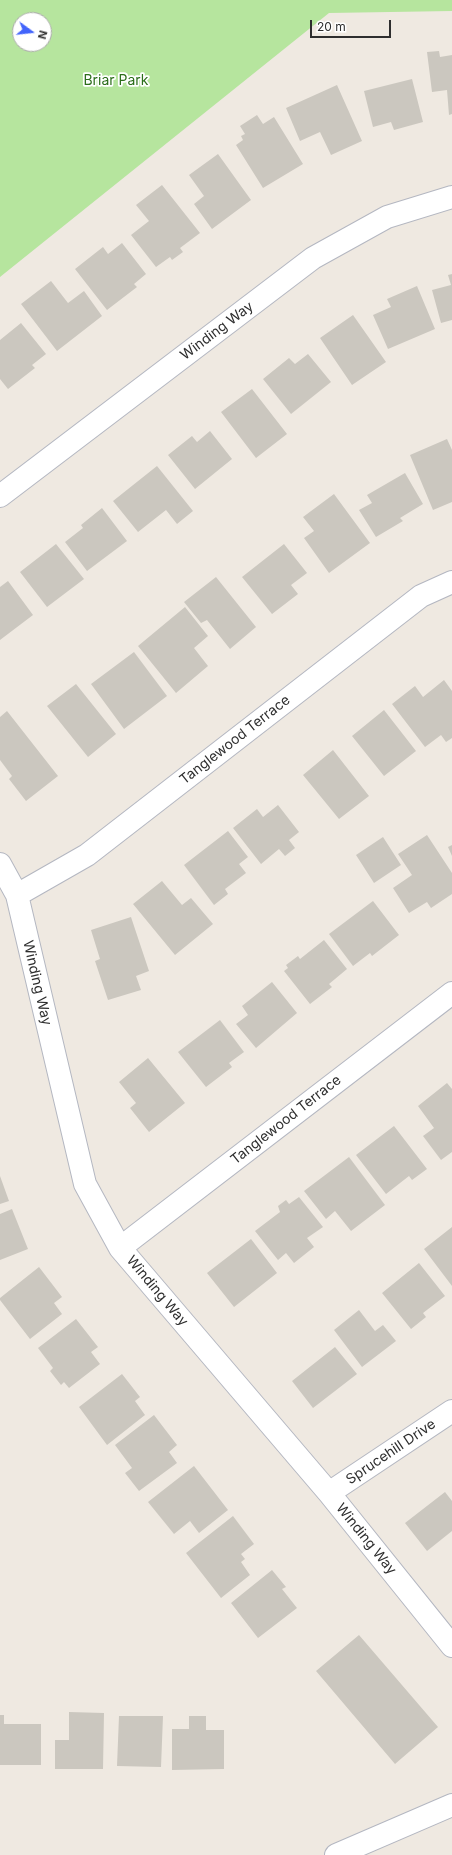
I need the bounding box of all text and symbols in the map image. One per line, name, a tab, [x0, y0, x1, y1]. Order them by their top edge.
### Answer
north arrow	[12, 12, 52, 52]
scale bar	[312, 12, 393, 38]
text: 20 m	[317, 19, 346, 34]
text: N	[35, 29, 50, 41]
park label: Briar Park	[83, 73, 149, 89]
street label: Winding Way	[177, 298, 257, 364]
street label: Tanglewood Terrace	[176, 692, 294, 788]
street label: Winding Way	[19, 939, 55, 1027]
street label: Tanglewood Terrace	[227, 1072, 345, 1168]
street label: Winding Way	[123, 1252, 191, 1330]
street label: Sprucehill Drive	[343, 1416, 439, 1488]
street label: Winding Way	[332, 1500, 400, 1578]

